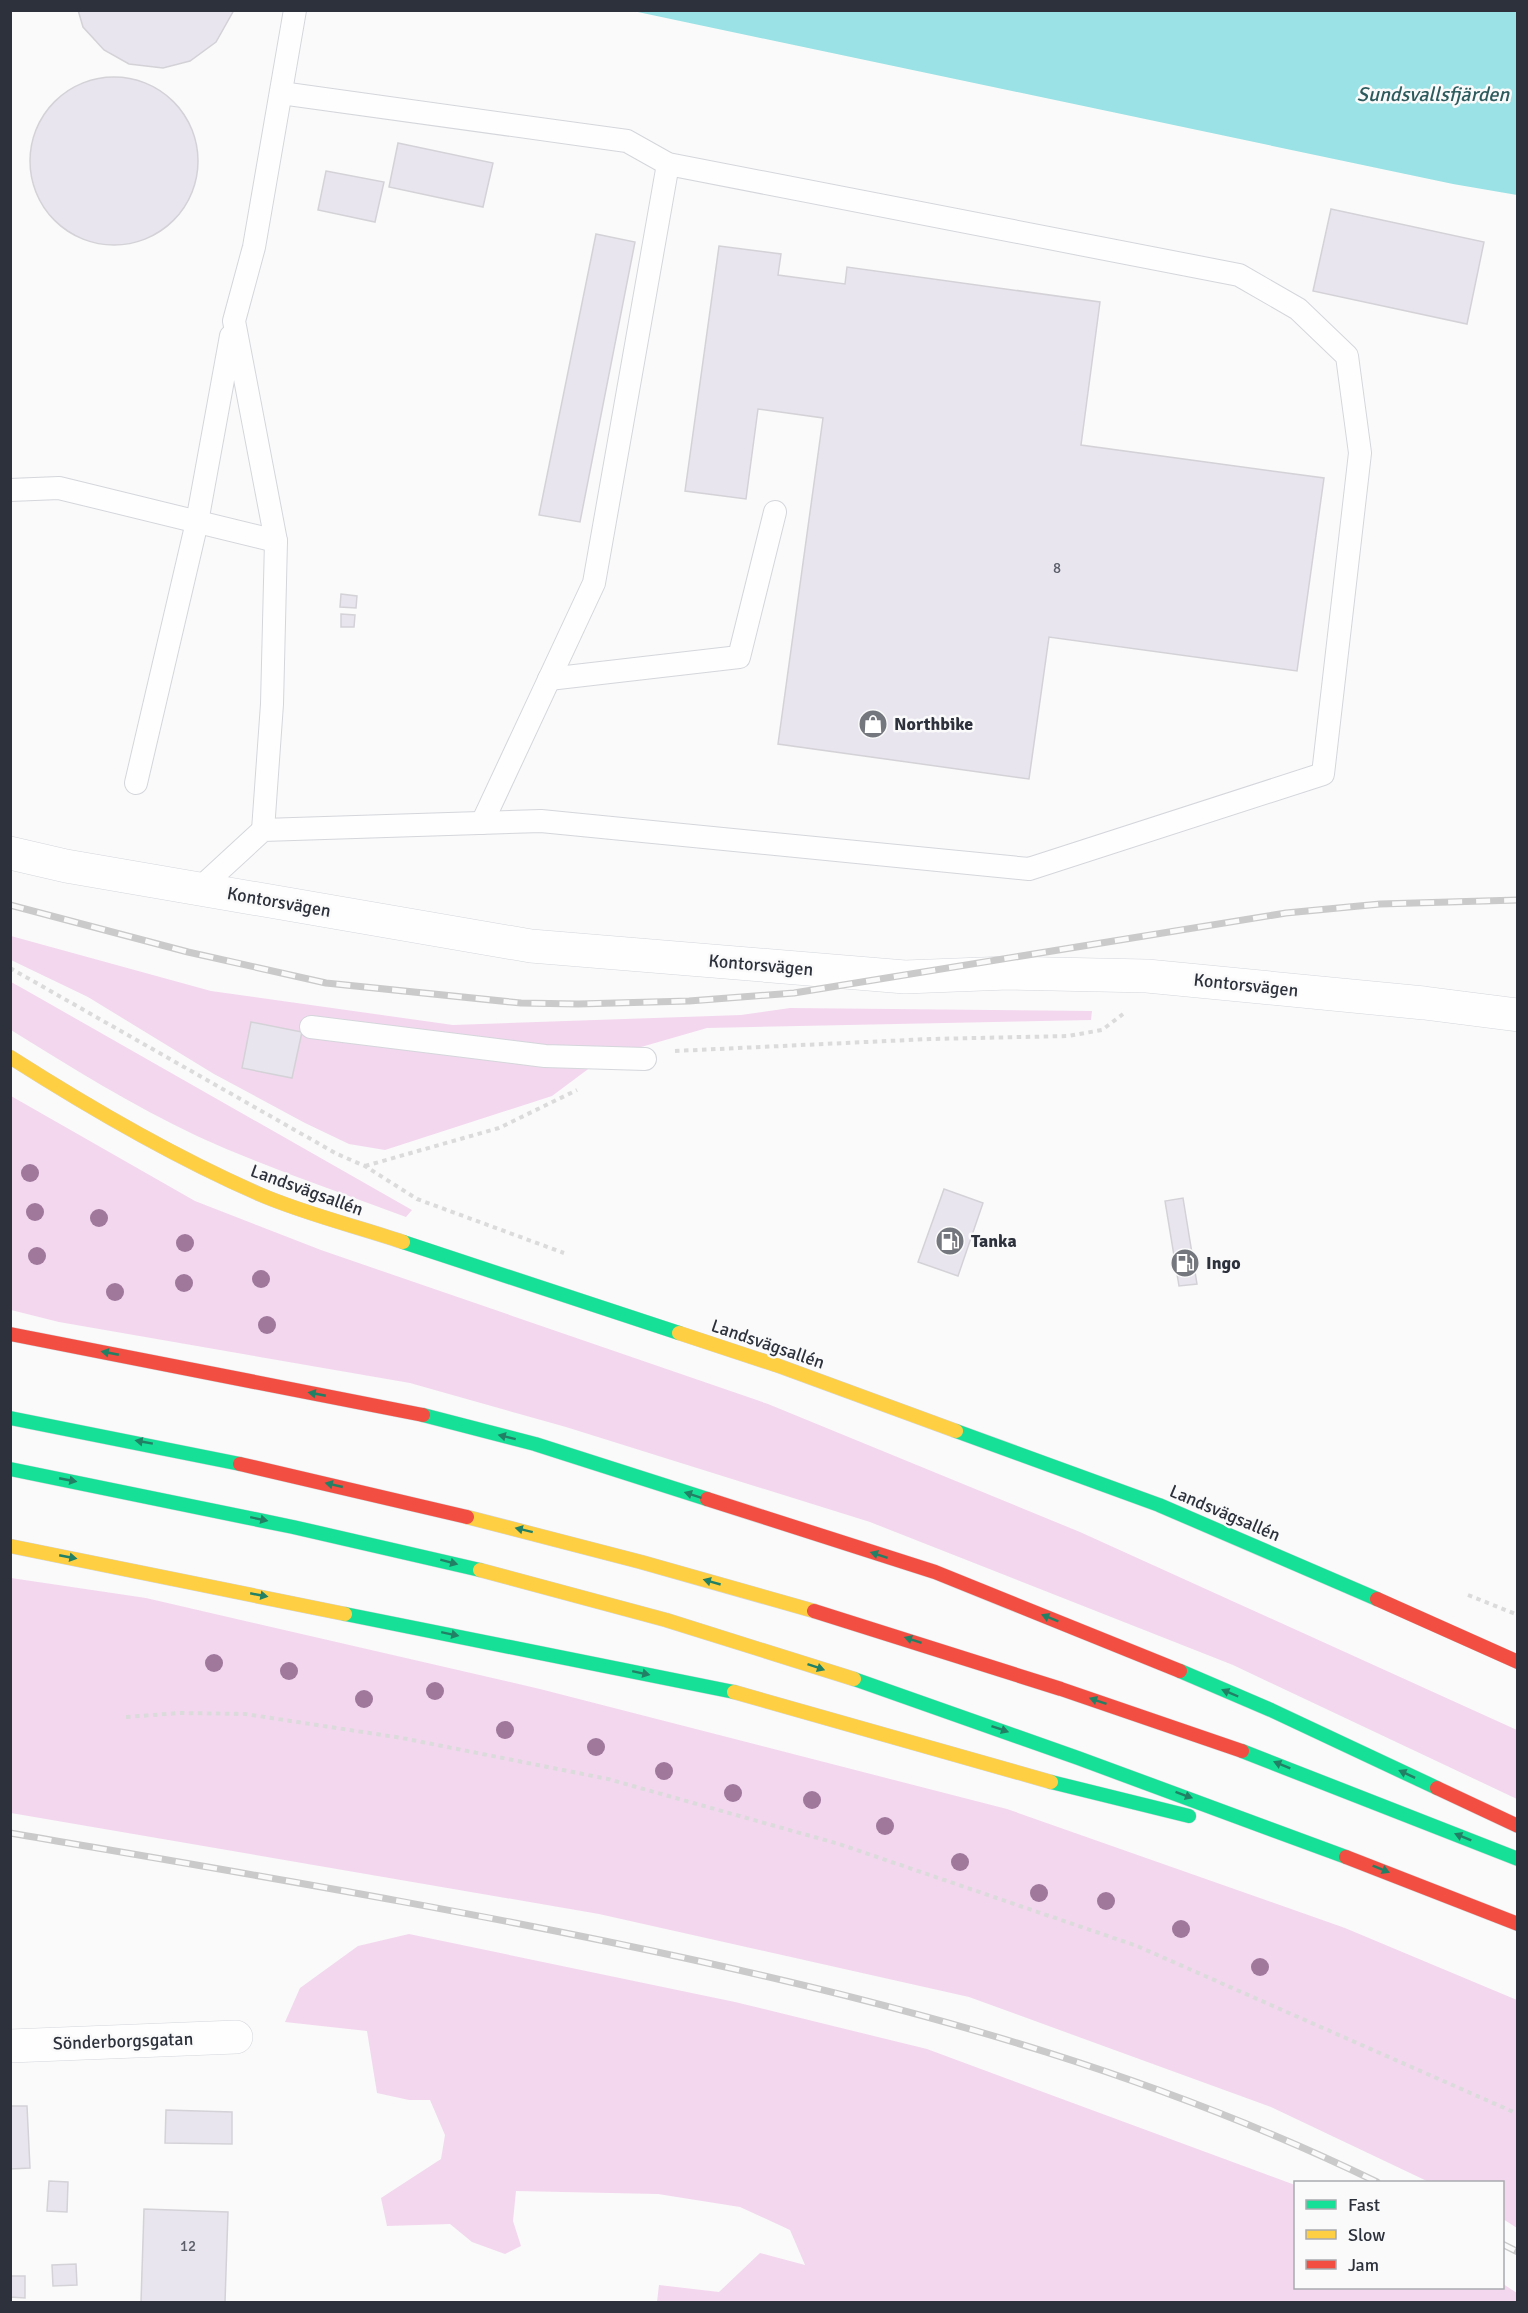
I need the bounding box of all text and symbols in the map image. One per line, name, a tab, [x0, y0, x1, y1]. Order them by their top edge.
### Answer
water label: Sundsvallsfjärden	[1357, 82, 1510, 107]
house number: 8	[1053, 559, 1061, 577]
shop icon: Northbike	[857, 708, 889, 740]
place label: Northbike	[894, 713, 973, 735]
street label: Kontorsvägen	[225, 882, 333, 922]
street label: Kontorsvägen	[708, 949, 814, 981]
street label: Kontorsvägen	[1193, 969, 1299, 1001]
street label: Landsvägsallén	[248, 1159, 366, 1221]
fuel station icon: Tanka	[934, 1225, 966, 1257]
place label: Tanka	[971, 1230, 1017, 1252]
fuel station icon: Ingo	[1169, 1247, 1201, 1279]
place label: Ingo	[1206, 1252, 1241, 1274]
street label: Landsvägsallén	[708, 1314, 828, 1374]
one-way arrow	[100, 1348, 119, 1357]
one-way arrow	[307, 1389, 326, 1398]
one-way arrow	[498, 1432, 516, 1442]
one-way arrow	[134, 1437, 153, 1446]
one-way arrow	[59, 1476, 78, 1485]
one-way arrow	[324, 1480, 343, 1489]
street label: Landsvägsallén	[1166, 1480, 1284, 1546]
one-way arrow	[684, 1490, 702, 1499]
one-way arrow	[250, 1515, 269, 1524]
one-way arrow	[515, 1525, 533, 1535]
one-way arrow	[870, 1549, 888, 1559]
one-way arrow	[59, 1553, 78, 1562]
one-way arrow	[440, 1557, 459, 1567]
one-way arrow	[703, 1577, 721, 1586]
one-way arrow	[250, 1591, 269, 1600]
one-way arrow	[1041, 1613, 1059, 1622]
one-way arrow	[441, 1630, 460, 1639]
one-way arrow	[904, 1635, 922, 1644]
one-way arrow	[807, 1662, 825, 1672]
one-way arrow	[632, 1669, 651, 1678]
one-way arrow	[1221, 1688, 1239, 1698]
one-way arrow	[1089, 1695, 1107, 1705]
one-way arrow	[991, 1725, 1009, 1735]
one-way arrow	[1273, 1760, 1291, 1769]
one-way arrow	[1399, 1770, 1416, 1779]
one-way arrow	[1175, 1791, 1193, 1801]
one-way arrow	[1454, 1832, 1472, 1842]
one-way arrow	[1372, 1865, 1390, 1874]
street label: Sönderborgsgatan	[52, 2028, 194, 2054]
legend	[1294, 2181, 1504, 2289]
text: Fast	[1348, 2194, 1380, 2216]
text: Slow	[1348, 2224, 1385, 2246]
house number: 12	[180, 2237, 196, 2255]
text: Jam	[1348, 2254, 1379, 2276]

